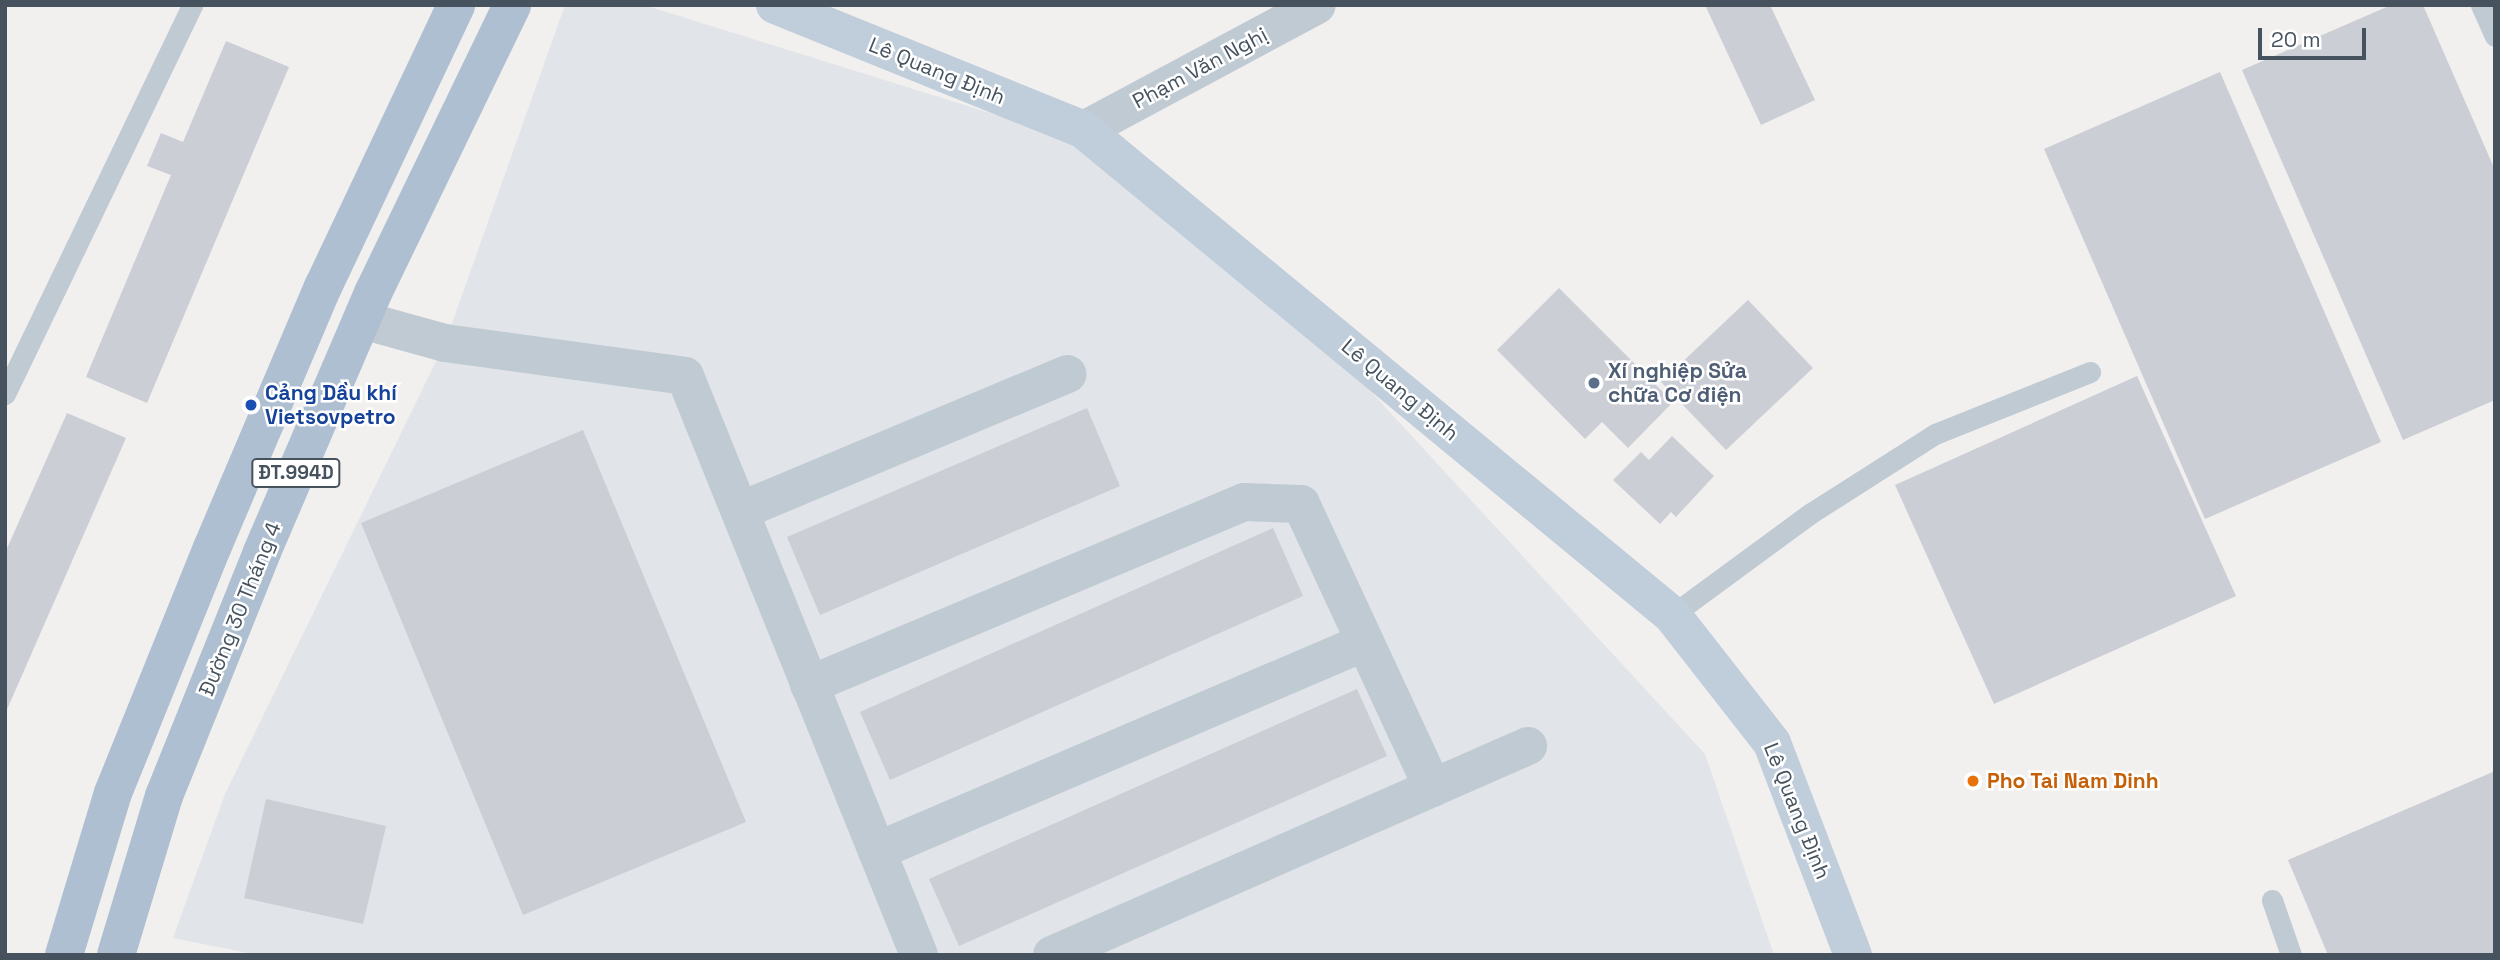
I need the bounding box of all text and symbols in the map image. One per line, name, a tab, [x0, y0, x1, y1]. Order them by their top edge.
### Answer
scale bar	[2262, 14, 2370, 58]
street label: Phạm Văn Nghị	[1128, 22, 1272, 114]
text: 20 m	[2271, 26, 2321, 53]
street label: Lê Quang Định	[865, 32, 1009, 110]
street label: Lê Quang Định	[1336, 334, 1464, 446]
place label: Xí nghiệp Sửa chữa Cơ điện	[1608, 358, 1747, 408]
marker: Xí nghiệp Sửa chữa Cơ điện	[1586, 375, 1602, 391]
place label: Cảng Dầu khí Vietsovpetro	[265, 380, 397, 430]
marker: Cảng Dầu khí Vietsovpetro	[243, 397, 259, 413]
road number: ĐT.994D	[250, 458, 342, 488]
street label: Đường 30 Tháng 4	[193, 518, 287, 700]
street label: Lê Quang Định	[1758, 739, 1836, 883]
place label: Pho Tai Nam Dinh	[1987, 768, 2159, 794]
marker: Pho Tai Nam Dinh	[1965, 773, 1981, 789]

